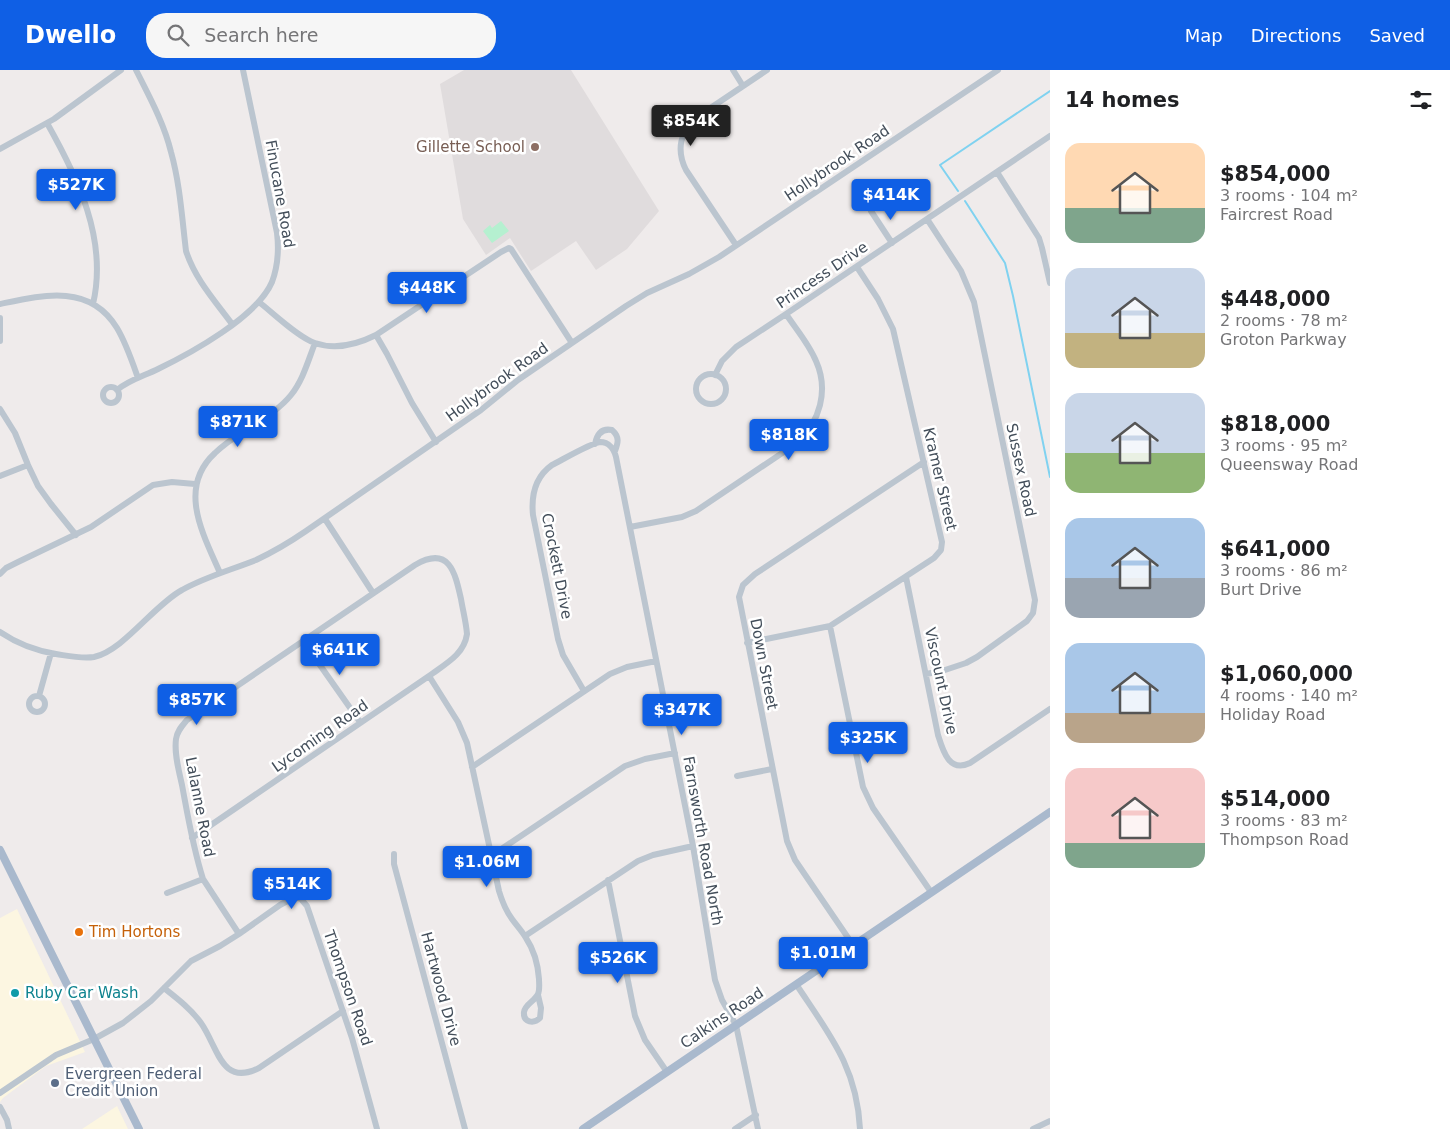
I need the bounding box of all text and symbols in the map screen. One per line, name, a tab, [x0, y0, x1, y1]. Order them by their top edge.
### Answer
search box	[146, 13, 496, 58]
text: Dwello	[25, 21, 116, 49]
icon: search	[164, 21, 192, 49]
text: Search here	[204, 24, 318, 46]
text: Map	[1185, 25, 1223, 46]
text: Directions	[1251, 25, 1341, 46]
text: Saved	[1369, 25, 1425, 46]
icon: filters	[1407, 86, 1435, 114]
text: 14 homes	[1065, 88, 1180, 112]
pin: $854K	[656, 104, 726, 147]
text: $854K	[663, 111, 719, 130]
street label: Hollybrook Road	[781, 121, 893, 205]
place label: Gillette School	[416, 138, 525, 156]
street label: Finucane Road	[262, 139, 298, 249]
marker: Gillette School	[529, 141, 541, 153]
text: $854,000	[1220, 162, 1330, 186]
icon: home	[1105, 163, 1165, 223]
pin: $527K	[41, 168, 111, 211]
text: $527K	[48, 175, 104, 194]
pin: $414K	[856, 178, 926, 221]
text: $414K	[863, 185, 919, 204]
text: 3 rooms · 104 m²	[1220, 186, 1358, 205]
text: Faircrest Road	[1220, 205, 1333, 224]
street label: Princess Drive	[773, 238, 871, 312]
pin: $448K	[392, 272, 462, 314]
text: $448K	[399, 278, 455, 297]
text: $448,000	[1220, 287, 1330, 311]
icon: home	[1105, 288, 1165, 348]
text: 2 rooms · 78 m²	[1220, 311, 1348, 330]
text: Groton Parkway	[1220, 330, 1347, 349]
street label: Hollybrook Road	[442, 339, 552, 425]
pin: $871K	[203, 406, 273, 448]
text: $871K	[210, 412, 266, 431]
text: $818,000	[1220, 412, 1330, 436]
icon: home	[1105, 413, 1165, 473]
pin: $818K	[754, 418, 824, 461]
street label: Sussex Road	[1002, 422, 1040, 518]
text: $818K	[761, 425, 817, 444]
street label: Kramer Street	[919, 426, 961, 533]
text: 3 rooms · 95 m²	[1220, 436, 1348, 455]
text: Queensway Road	[1220, 455, 1359, 474]
street label: Crockett Drive	[538, 511, 576, 621]
text: $641,000	[1220, 537, 1330, 561]
icon: home	[1105, 538, 1165, 598]
text: 3 rooms · 86 m²	[1220, 561, 1348, 580]
text: Burt Drive	[1220, 580, 1302, 599]
street label: Down Street	[746, 617, 782, 711]
street label: Viscount Drive	[921, 626, 961, 736]
pin: $641K	[305, 634, 375, 676]
text: $641K	[312, 640, 368, 659]
text: $1,060,000	[1220, 662, 1353, 686]
icon: home	[1105, 663, 1165, 723]
pin: $857K	[162, 684, 232, 726]
text: 4 rooms · 140 m²	[1220, 686, 1358, 705]
text: $857K	[169, 690, 225, 709]
pin: $347K	[647, 694, 717, 736]
street label: Lycoming Road	[268, 696, 372, 776]
text: $347K	[654, 700, 710, 719]
text: Holiday Road	[1220, 705, 1325, 724]
pin: $325K	[833, 722, 903, 764]
text: $325K	[840, 728, 896, 747]
street label: Lalanne Road	[181, 755, 219, 859]
street label: Farnsworth Road North	[679, 755, 727, 927]
text: $514,000	[1220, 787, 1330, 811]
icon: home	[1105, 788, 1165, 848]
text: 3 rooms · 83 m²	[1220, 811, 1348, 830]
text: Thompson Road	[1220, 830, 1349, 849]
pin: $1.06M	[446, 846, 528, 888]
text: $1.06M	[454, 852, 520, 871]
pin: $514K	[257, 868, 327, 910]
text: $514K	[264, 874, 320, 893]
place label: Tim Hortons	[88, 923, 180, 941]
marker: Tim Hortons	[73, 926, 85, 938]
street label: Thompson Road	[319, 927, 376, 1048]
street label: Hartwood Drive	[417, 930, 465, 1048]
pin: $1.01M	[782, 936, 864, 979]
pin: $526K	[583, 942, 653, 984]
text: $1.01M	[790, 943, 856, 962]
text: $526K	[590, 948, 646, 967]
place label: Ruby Car Wash	[25, 984, 138, 1002]
street label: Calkins Road	[677, 984, 767, 1052]
marker: Ruby Car Wash	[9, 987, 21, 999]
place label: Evergreen Federal Credit Union	[65, 1065, 202, 1100]
marker: Evergreen Federal Credit Union	[49, 1077, 61, 1089]

